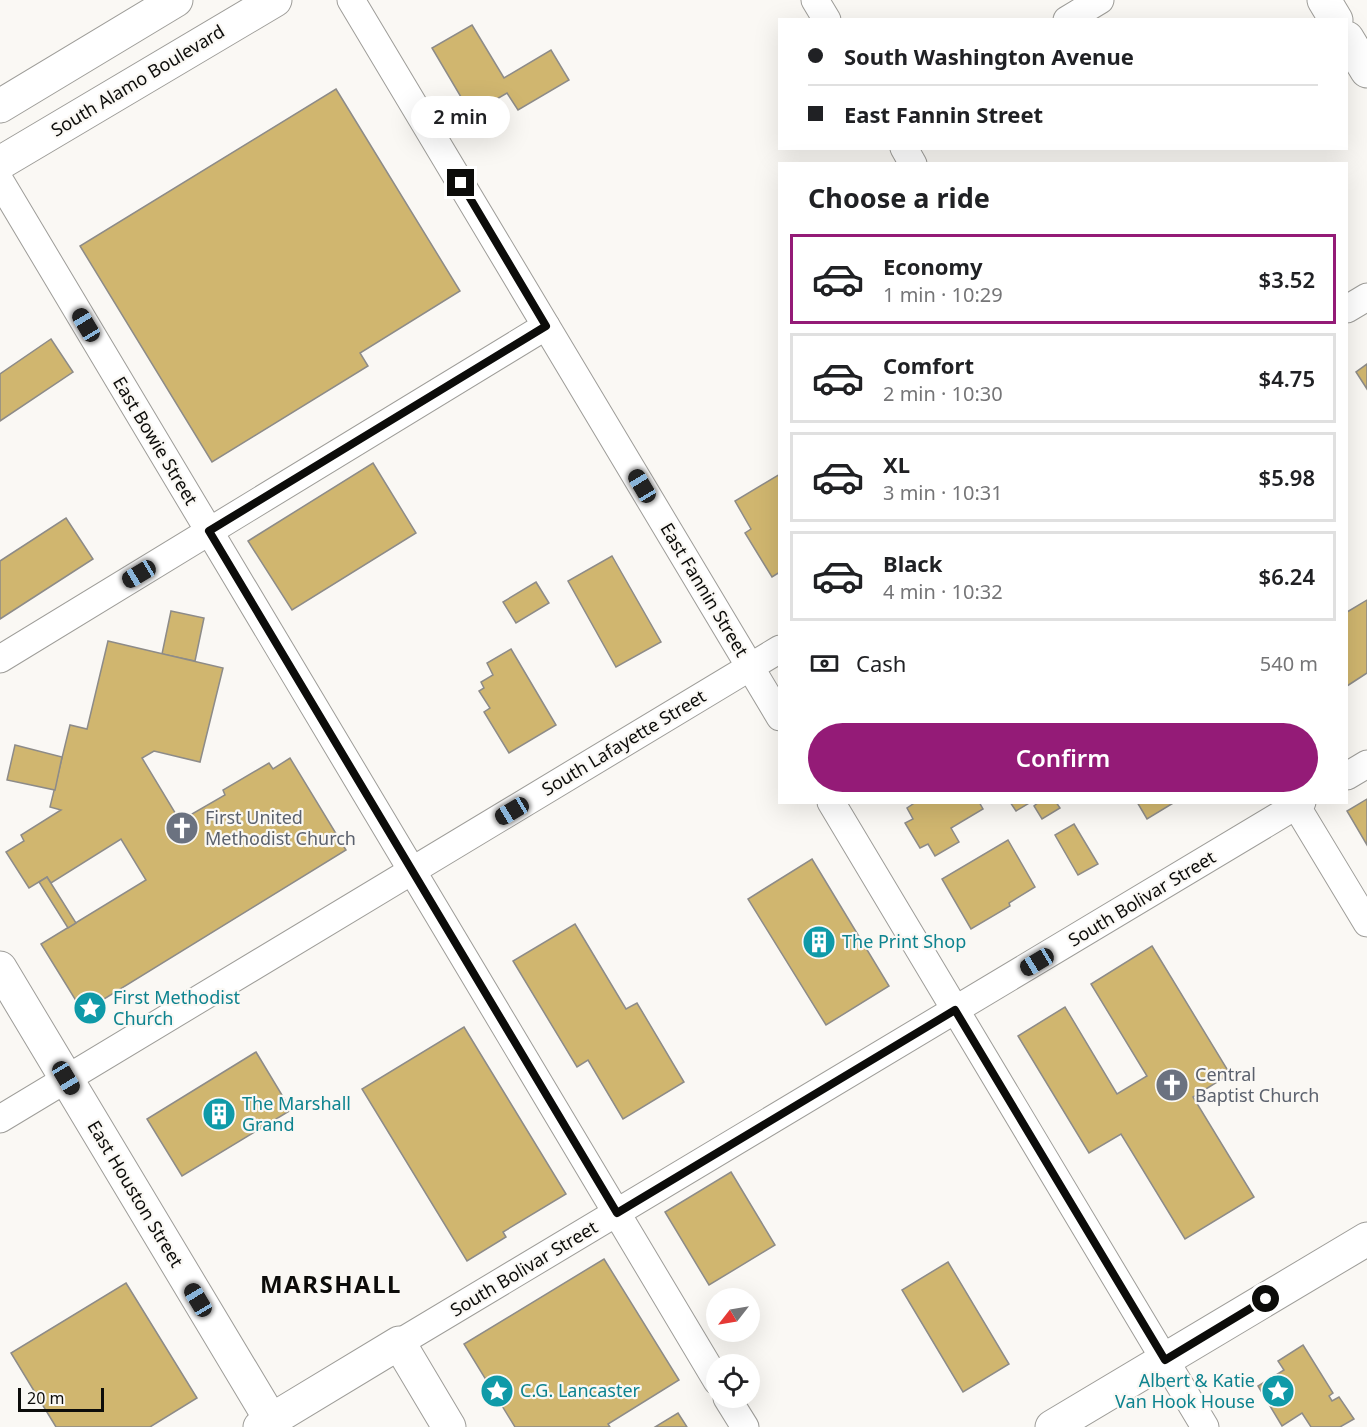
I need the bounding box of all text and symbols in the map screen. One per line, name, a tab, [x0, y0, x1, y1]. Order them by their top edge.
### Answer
street label: South Alamo Boulevard	[46, 19, 229, 142]
text: South Washington Avenue	[844, 41, 1134, 71]
callout: 2 min	[412, 96, 510, 138]
text: East Fannin Street	[844, 99, 1043, 129]
text: 2 min	[433, 103, 488, 130]
route end	[447, 169, 474, 196]
text: Choose a ride	[808, 179, 990, 216]
text: Economy	[883, 251, 982, 281]
icon: car	[811, 252, 865, 306]
text: $3.52	[1259, 264, 1315, 294]
text: 1 min · 10:29	[883, 281, 1003, 308]
car	[69, 305, 103, 345]
text: Comfort	[883, 350, 974, 380]
icon: car	[811, 351, 865, 405]
text: $4.75	[1259, 363, 1315, 393]
street label: East Bowie Street	[108, 372, 204, 510]
text: 2 min · 10:30	[883, 380, 1003, 407]
text: XL	[883, 449, 910, 479]
icon: car	[811, 450, 865, 504]
text: $5.98	[1259, 462, 1315, 492]
car	[625, 466, 659, 506]
text: 3 min · 10:31	[883, 479, 1003, 506]
street label: East Fannin Street	[655, 518, 755, 661]
text: Black	[883, 548, 942, 578]
icon: car	[811, 549, 865, 603]
car	[119, 557, 159, 591]
text: $6.24	[1259, 561, 1315, 591]
text: 4 min · 10:32	[883, 578, 1003, 605]
icon: cash	[808, 647, 841, 680]
text: Cash	[856, 648, 906, 678]
text: 540 m	[1260, 650, 1318, 677]
street label: South Lafayette Street	[537, 683, 710, 801]
button: Confirm	[808, 723, 1318, 792]
car	[492, 794, 532, 828]
place label: First United Methodist Church	[205, 805, 356, 850]
church icon: First United Methodist Church	[164, 810, 200, 846]
street label: South Bolivar Street	[1063, 844, 1220, 952]
building icon: The Print Shop	[801, 924, 837, 960]
place label: The Print Shop	[842, 929, 966, 953]
car	[1017, 945, 1057, 979]
place label: First Methodist Church	[113, 985, 241, 1030]
place icon: First Methodist Church	[72, 990, 108, 1026]
car	[49, 1058, 83, 1098]
place label: Central Baptist Church	[1195, 1062, 1319, 1107]
church icon: Central Baptist Church	[1154, 1067, 1190, 1103]
place label: The Marshall Grand	[242, 1091, 351, 1136]
building icon: The Marshall Grand	[201, 1096, 237, 1132]
street label: East Houston Street	[82, 1116, 189, 1272]
street label: South Bolivar Street	[445, 1214, 602, 1322]
district label: MARSHALL	[260, 1267, 402, 1300]
car	[181, 1280, 215, 1320]
route start	[1252, 1285, 1279, 1312]
north arrow	[706, 1288, 760, 1342]
map controls	[706, 1288, 760, 1408]
button: locate	[706, 1354, 760, 1408]
place label: Albert & Katie Van Hook House	[1115, 1368, 1255, 1413]
place icon: C.G. Lancaster	[479, 1373, 515, 1409]
place icon: Albert & Katie Van Hook House	[1260, 1373, 1296, 1409]
place label: C.G. Lancaster	[520, 1378, 641, 1402]
scale bar	[18, 1385, 104, 1412]
text: 20 m	[27, 1387, 64, 1409]

